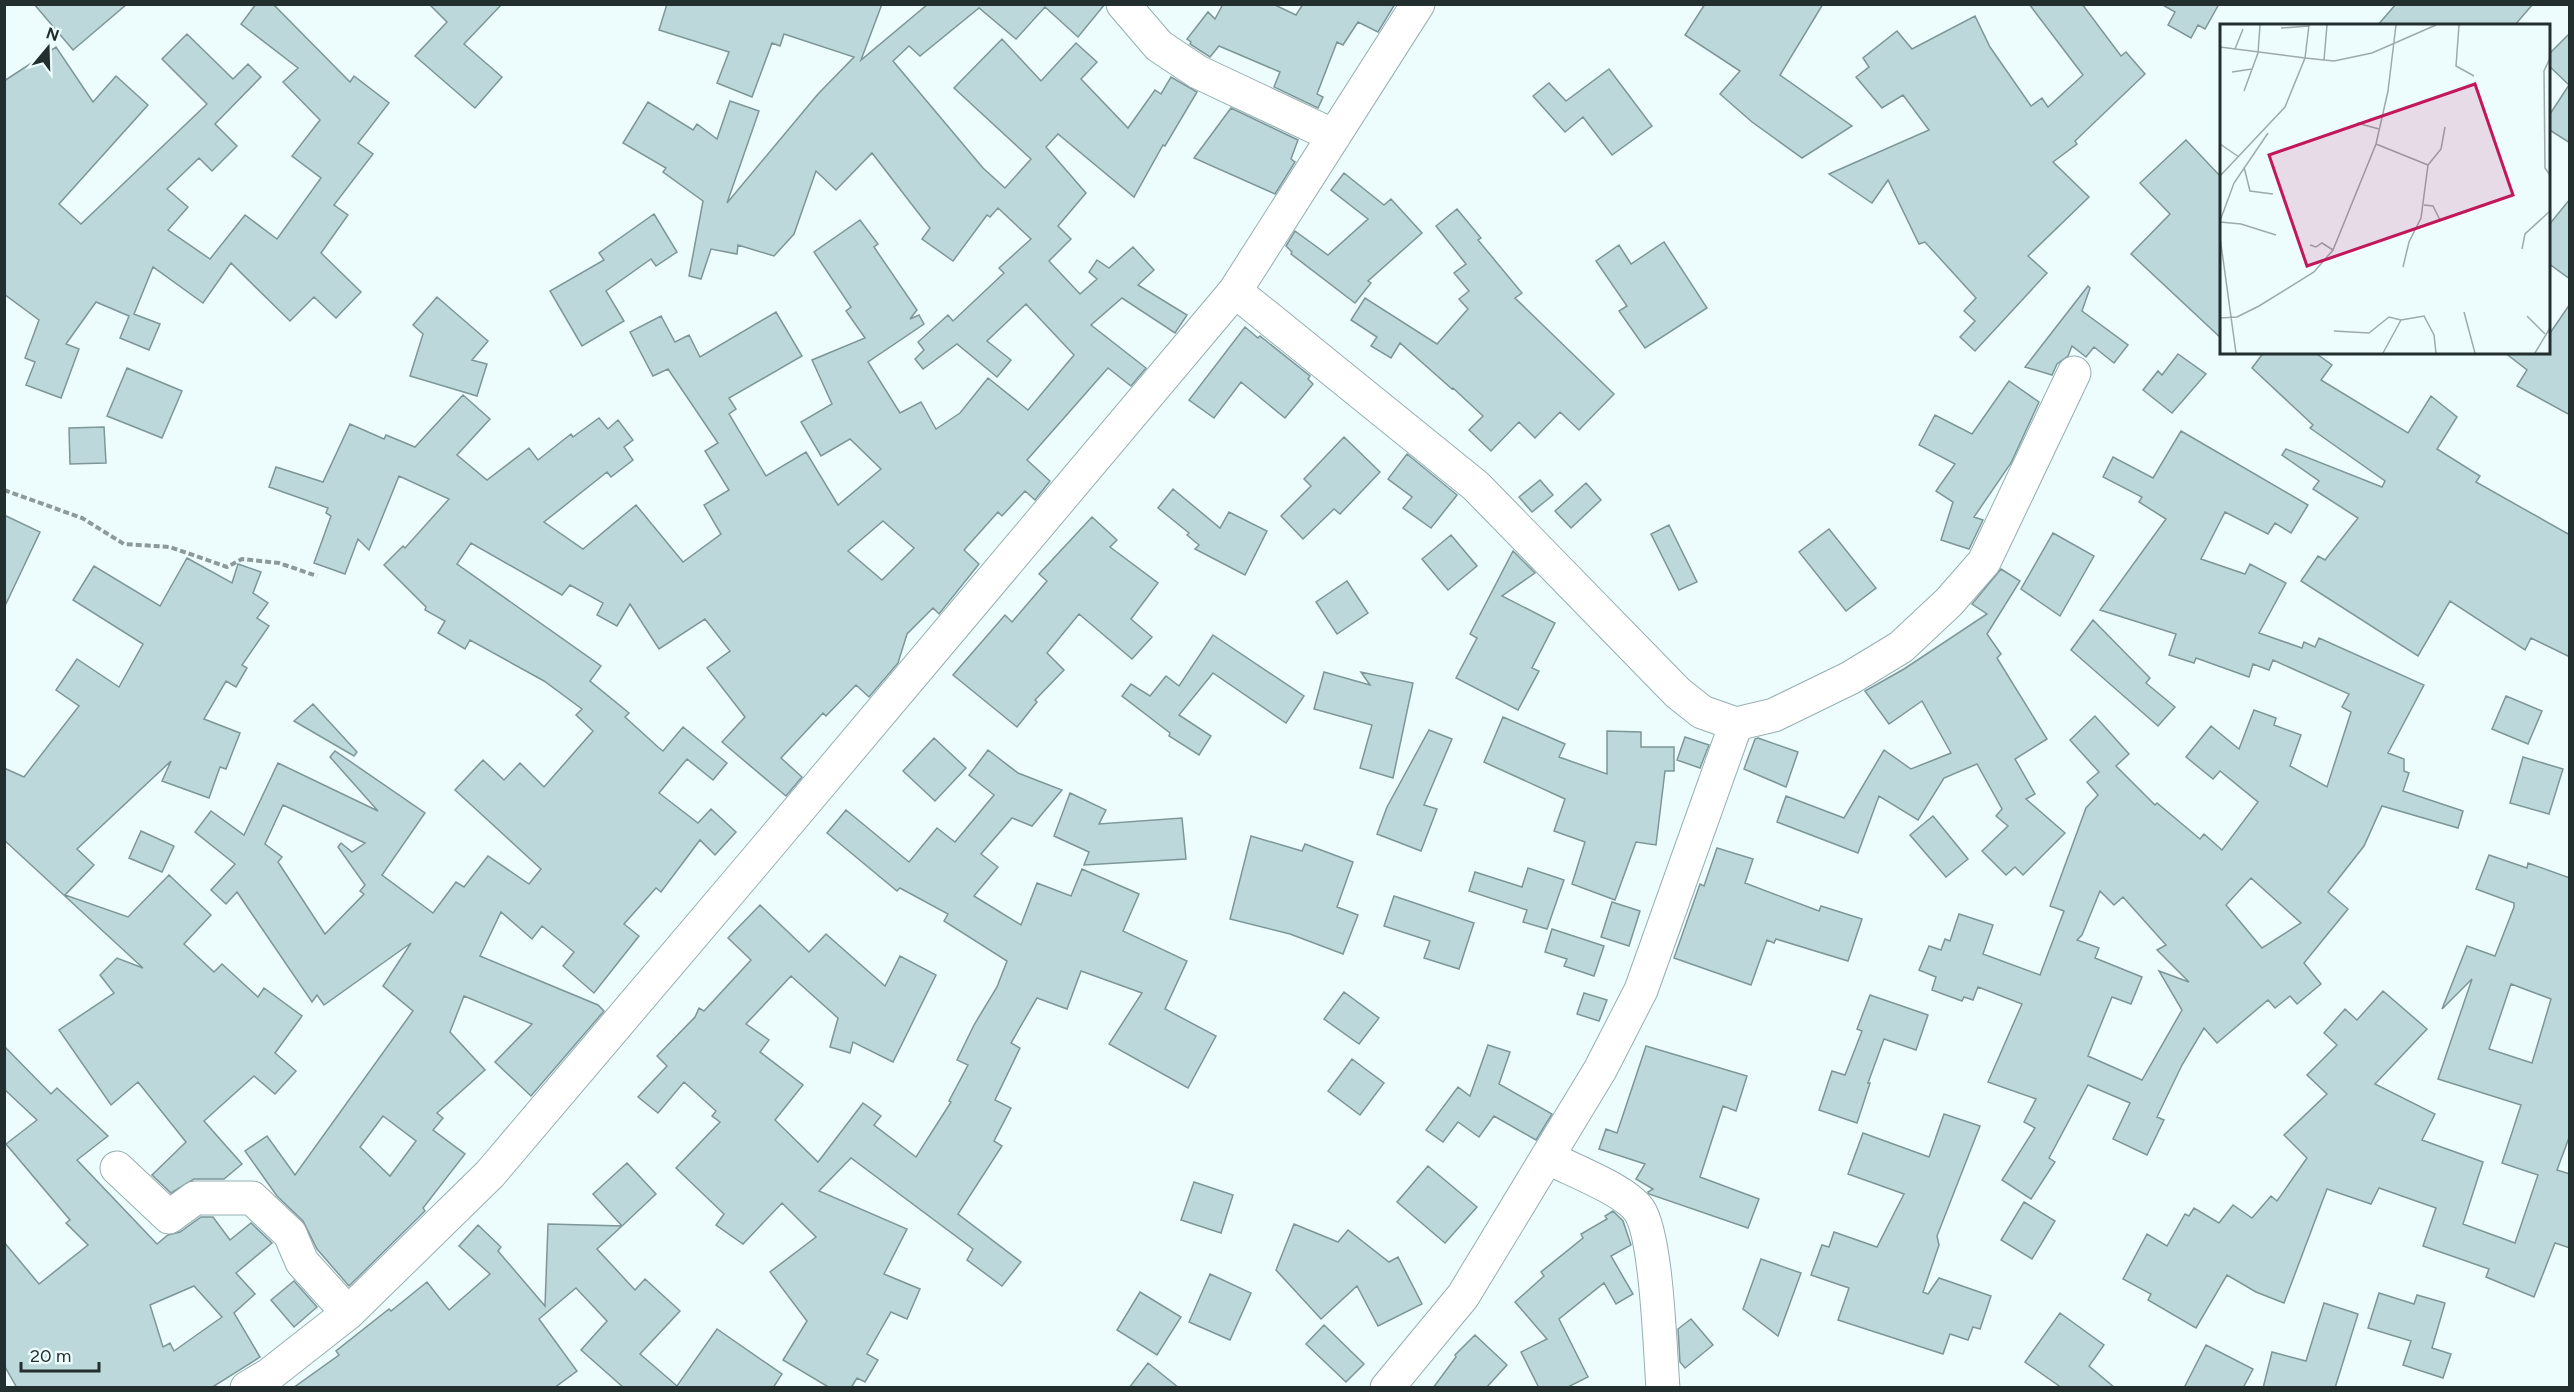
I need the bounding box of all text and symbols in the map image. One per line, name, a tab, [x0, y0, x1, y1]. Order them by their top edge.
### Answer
north arrow	[18, 18, 78, 78]
text: N	[44, 23, 62, 45]
inset map	[2220, 24, 2550, 354]
scale bar	[21, 1335, 99, 1373]
text: 20 m	[30, 1345, 71, 1367]

